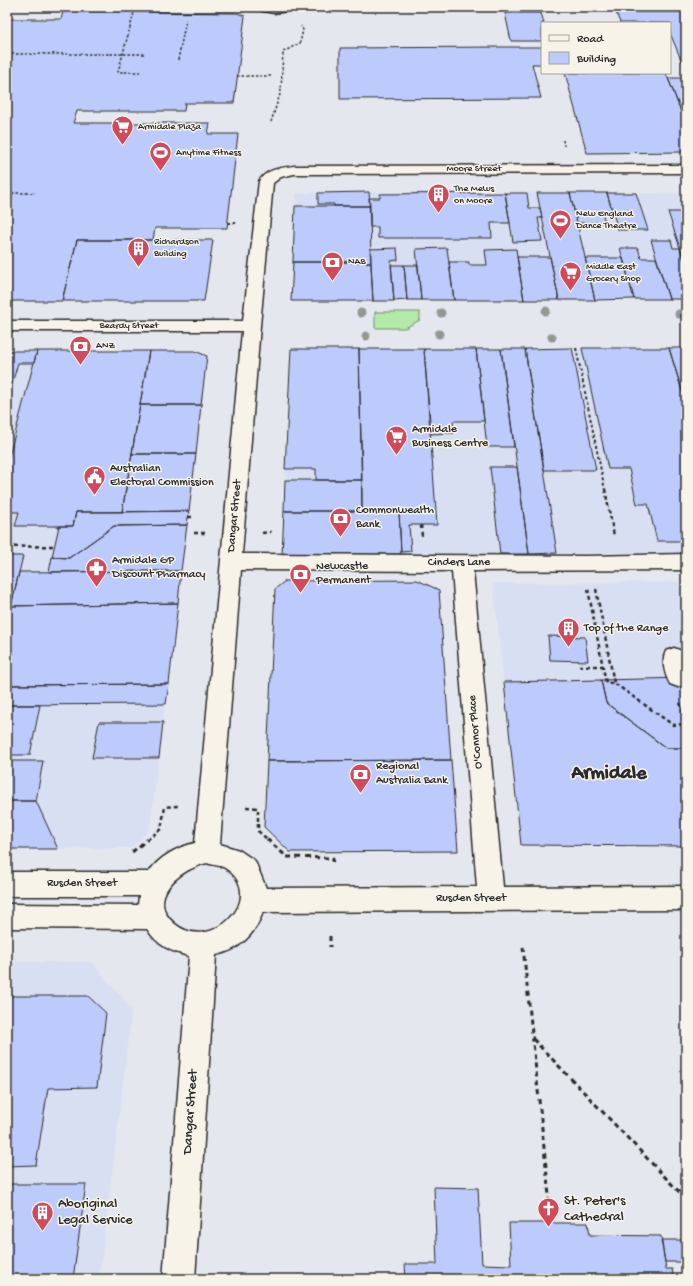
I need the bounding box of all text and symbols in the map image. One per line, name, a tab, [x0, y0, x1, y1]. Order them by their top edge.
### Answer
legend	[541, 22, 671, 74]
text: Road	[577, 33, 604, 47]
text: Building	[576, 53, 616, 67]
supermarket icon: Armidale Plaza	[109, 114, 135, 147]
place label: Armidale Plaza	[138, 121, 202, 133]
sports icon: Anytime Fitness	[148, 140, 174, 173]
place label: Anytime Fitness	[176, 147, 241, 159]
street label: Moore Street	[446, 163, 502, 175]
building icon: The Mews on Moore	[426, 182, 452, 215]
place label: The Mews on Moore	[453, 183, 495, 207]
sports icon: New England Dance Theatre	[547, 207, 573, 240]
place label: New England Dance Theatre	[575, 208, 637, 232]
building icon: Richardson Building	[126, 235, 152, 268]
place label: Richardson Building	[153, 236, 199, 260]
bank icon: NAB	[319, 249, 345, 282]
place label: NAB	[348, 256, 366, 268]
supermarket icon: Middle East Grocery Shop	[558, 260, 584, 293]
place label: Middle East Grocery Shop	[586, 261, 641, 285]
street label: Beardy Street	[98, 320, 160, 332]
bank icon: ANZ	[68, 333, 94, 366]
place label: ANZ	[96, 340, 115, 352]
place label: Armidale Business Centre	[411, 423, 489, 451]
supermarket icon: Armidale Business Centre	[384, 424, 410, 457]
place label: Australian Electoral Commission	[110, 462, 214, 490]
public building icon: Australian Electoral Commission	[81, 463, 107, 496]
street label: Dangar Street	[225, 478, 245, 554]
place label: Commonwealth Bank	[355, 504, 434, 532]
bank icon: Commonwealth Bank	[328, 505, 354, 538]
place label: Armidale GP Discount Pharmacy	[111, 554, 205, 582]
pharmacy icon: Armidale GP Discount Pharmacy	[84, 555, 110, 588]
street label: Cinders Lane	[428, 556, 491, 570]
place label: Newcastle Permanent	[315, 560, 372, 588]
bank icon: Newcastle Permanent	[288, 561, 314, 594]
building icon: Top of the Range	[555, 616, 581, 649]
place label: Top of the Range	[583, 622, 669, 636]
street label: O'Connor Place	[466, 694, 486, 769]
place label: Regional Australia Bank	[376, 760, 449, 788]
bank icon: Regional Australia Bank	[347, 761, 373, 794]
district label: Armidale	[571, 763, 647, 786]
street label: Rusden Street	[47, 877, 118, 891]
street label: Rusden Street	[436, 892, 507, 906]
street label: Dangar Street	[179, 1068, 203, 1156]
place label: St. Peter's Cathedral	[564, 1193, 626, 1226]
place label: Aboriginal Legal Service	[58, 1196, 133, 1229]
church icon: St. Peter's Cathedral	[536, 1196, 562, 1229]
building icon: Aboriginal Legal Service	[30, 1199, 56, 1232]

